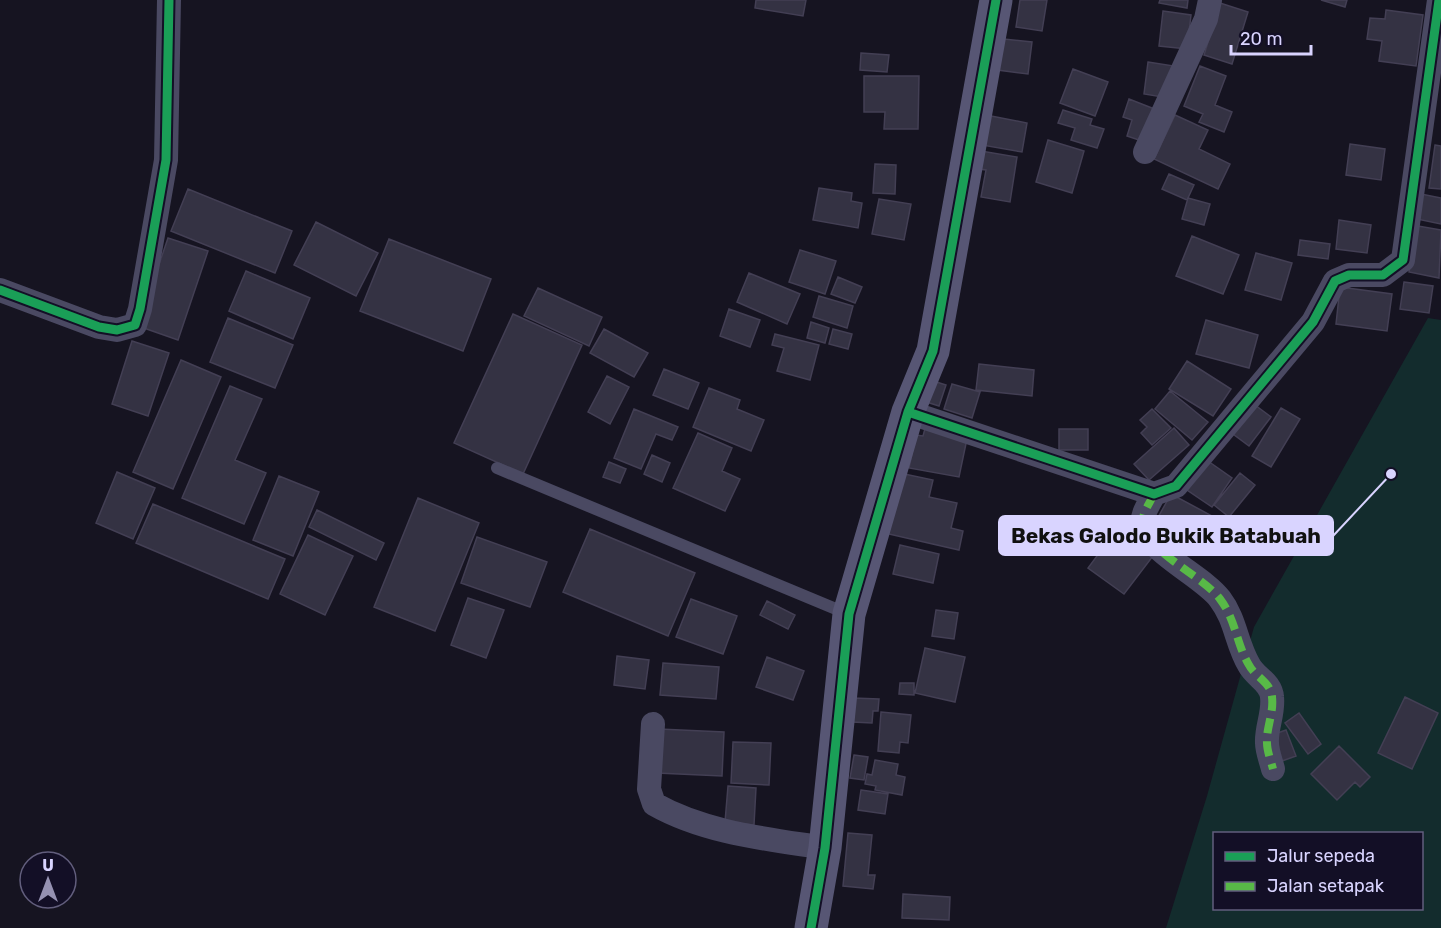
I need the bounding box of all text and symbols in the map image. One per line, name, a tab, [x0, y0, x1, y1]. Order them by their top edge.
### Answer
scale bar	[1231, 18, 1310, 56]
text: 20 m	[1240, 28, 1282, 50]
callout: Bekas Galodo Bukik Batabuah	[999, 516, 1333, 555]
text: Bekas Galodo Bukik Batabuah	[1011, 523, 1321, 548]
legend	[1213, 832, 1423, 910]
text: Jalur sepeda	[1267, 845, 1375, 867]
north arrow	[18, 850, 78, 910]
text: U	[42, 856, 54, 875]
text: Jalan setapak	[1267, 875, 1385, 897]

